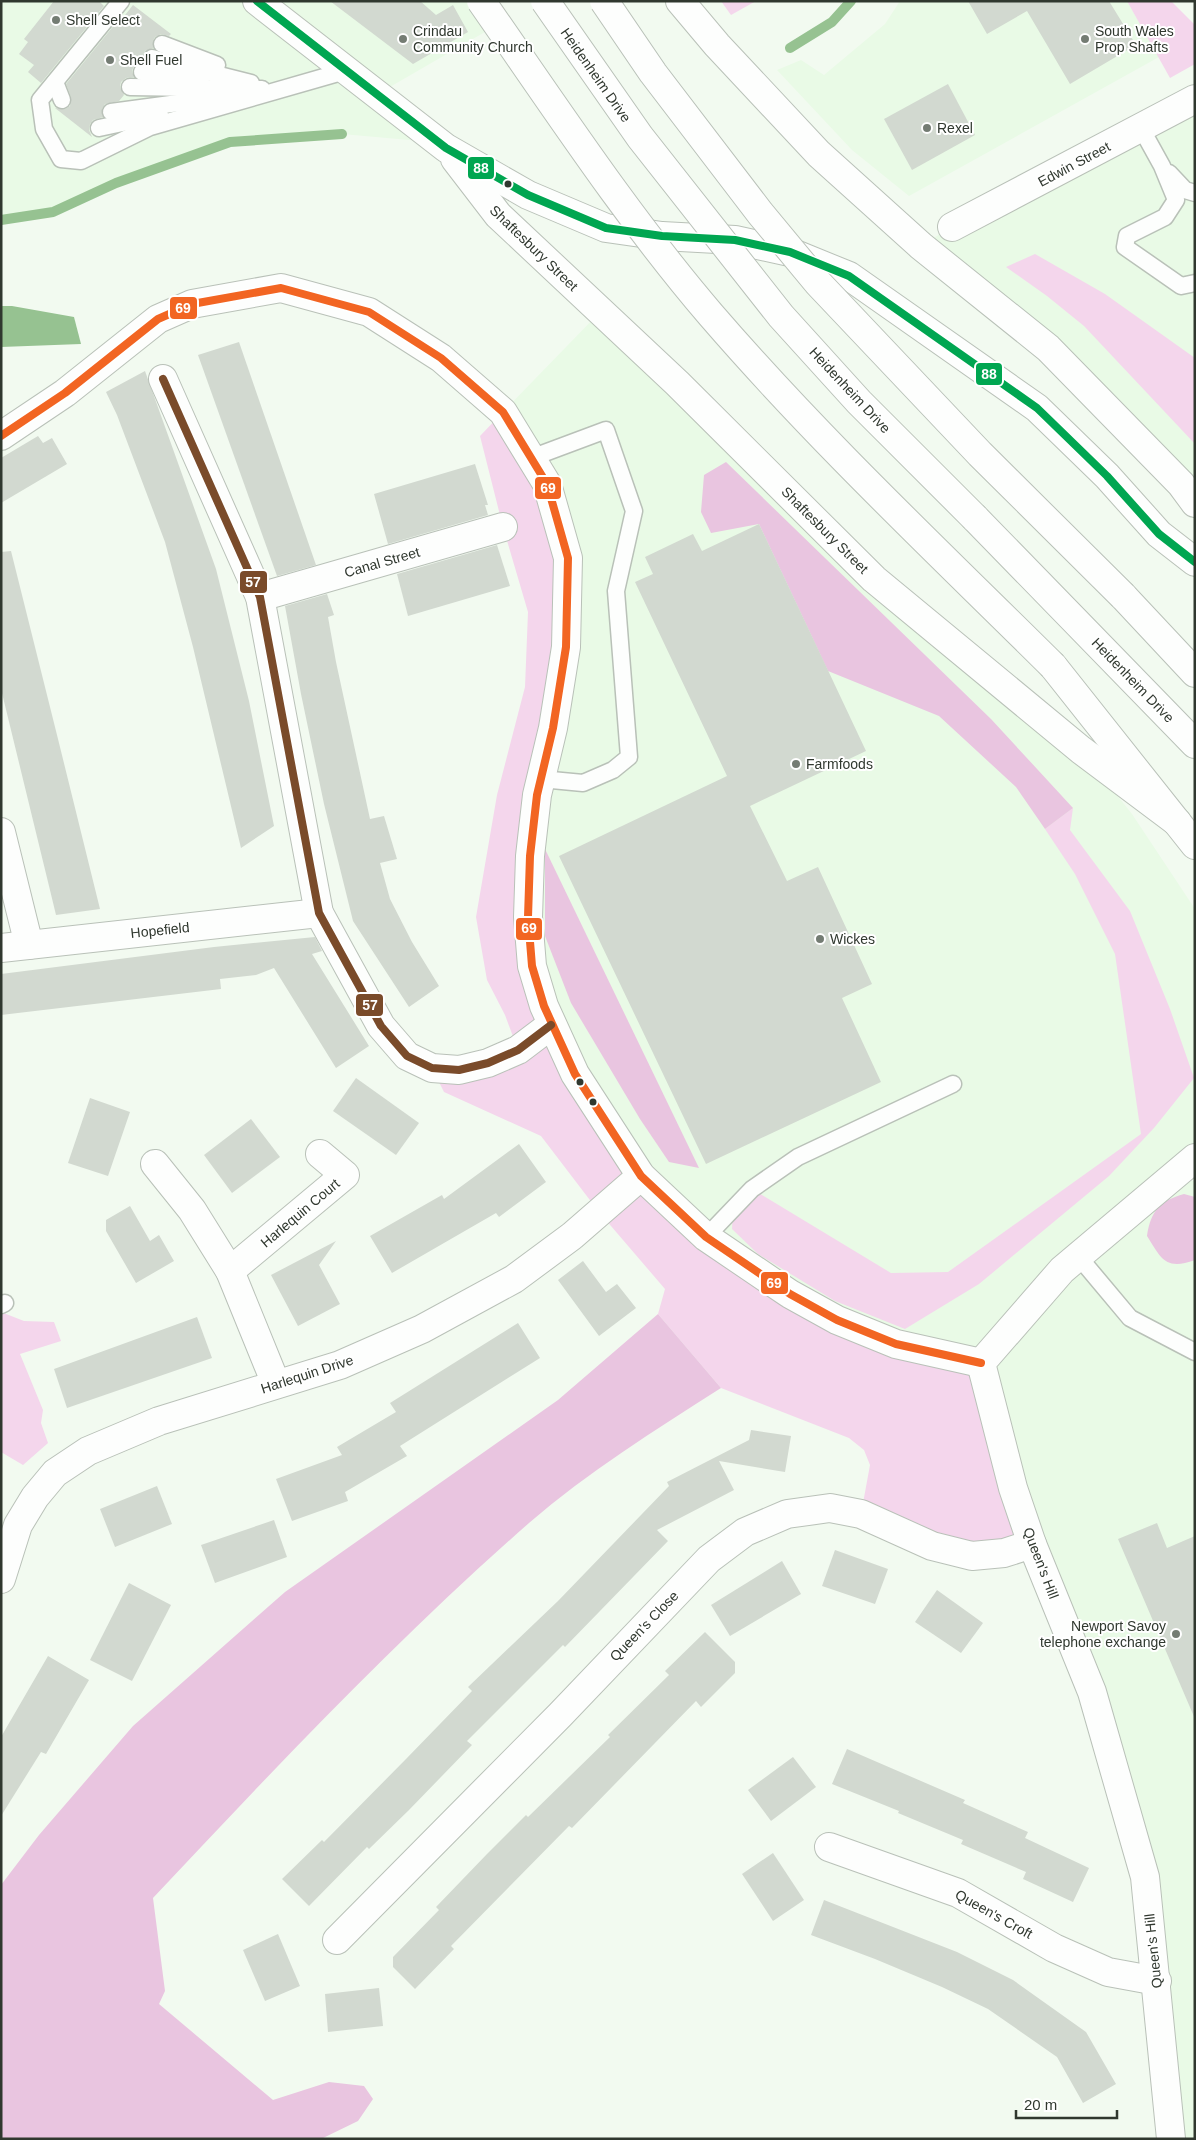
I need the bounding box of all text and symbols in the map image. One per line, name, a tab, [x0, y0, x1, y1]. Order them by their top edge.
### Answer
place label: Shell Select	[66, 12, 140, 28]
marker: Shell Select	[50, 14, 62, 26]
place label: Crindau Community Church	[413, 23, 533, 55]
place label: South Wales Prop Shafts	[1095, 23, 1174, 55]
street label: Heidenheim Drive	[558, 25, 635, 125]
marker: Crindau Community Church	[397, 33, 409, 45]
marker: South Wales Prop Shafts	[1079, 33, 1091, 45]
place label: Shell Fuel	[120, 52, 182, 68]
marker: Shell Fuel	[104, 54, 116, 66]
place label: Rexel	[937, 120, 973, 136]
marker: Rexel	[921, 122, 933, 134]
street label: Edwin Street	[1035, 138, 1113, 190]
line badge: 88	[467, 156, 495, 180]
text: 88	[473, 160, 489, 176]
unlabelled marker	[503, 179, 513, 189]
street label: Shaftesbury Street	[487, 202, 581, 294]
line badge: 69	[169, 296, 198, 320]
text: 69	[175, 300, 191, 316]
street label: Heidenheim Drive	[806, 344, 894, 436]
line badge: 88	[975, 362, 1003, 386]
text: 88	[981, 366, 997, 382]
line badge: 69	[534, 476, 562, 500]
text: 69	[540, 480, 556, 496]
street label: Shaftesbury Street	[778, 483, 872, 577]
street label: Canal Street	[342, 544, 422, 580]
line badge: 57	[239, 570, 268, 594]
text: 57	[245, 574, 261, 590]
street label: Heidenheim Drive	[1089, 634, 1178, 726]
place label: Farmfoods	[806, 756, 873, 772]
marker: Farmfoods	[790, 758, 802, 770]
line badge: 69	[515, 917, 543, 941]
street label: Hopefield	[130, 919, 190, 941]
text: 69	[521, 920, 537, 936]
place label: Wickes	[830, 931, 875, 947]
marker: Wickes	[814, 933, 826, 945]
line badge: 57	[355, 993, 384, 1017]
text: 57	[362, 997, 378, 1013]
unlabelled marker	[575, 1077, 585, 1087]
unlabelled marker	[588, 1097, 598, 1107]
street label: Harlequin Court	[257, 1175, 343, 1251]
line badge: 69	[760, 1271, 789, 1295]
text: 69	[766, 1275, 782, 1291]
street label: Harlequin Drive	[259, 1351, 356, 1397]
street label: Queen's Hill	[1020, 1525, 1062, 1601]
street label: Queen's Close	[607, 1587, 682, 1664]
place label: Newport Savoy telephone exchange	[1040, 1618, 1166, 1650]
marker: Newport Savoy telephone exchange	[1170, 1628, 1182, 1640]
street label: Queen's Croft	[953, 1886, 1036, 1942]
street label: Queen's Hill	[1141, 1913, 1165, 1989]
scale bar	[1016, 2088, 1117, 2120]
text: 20 m	[1024, 2096, 1057, 2113]

